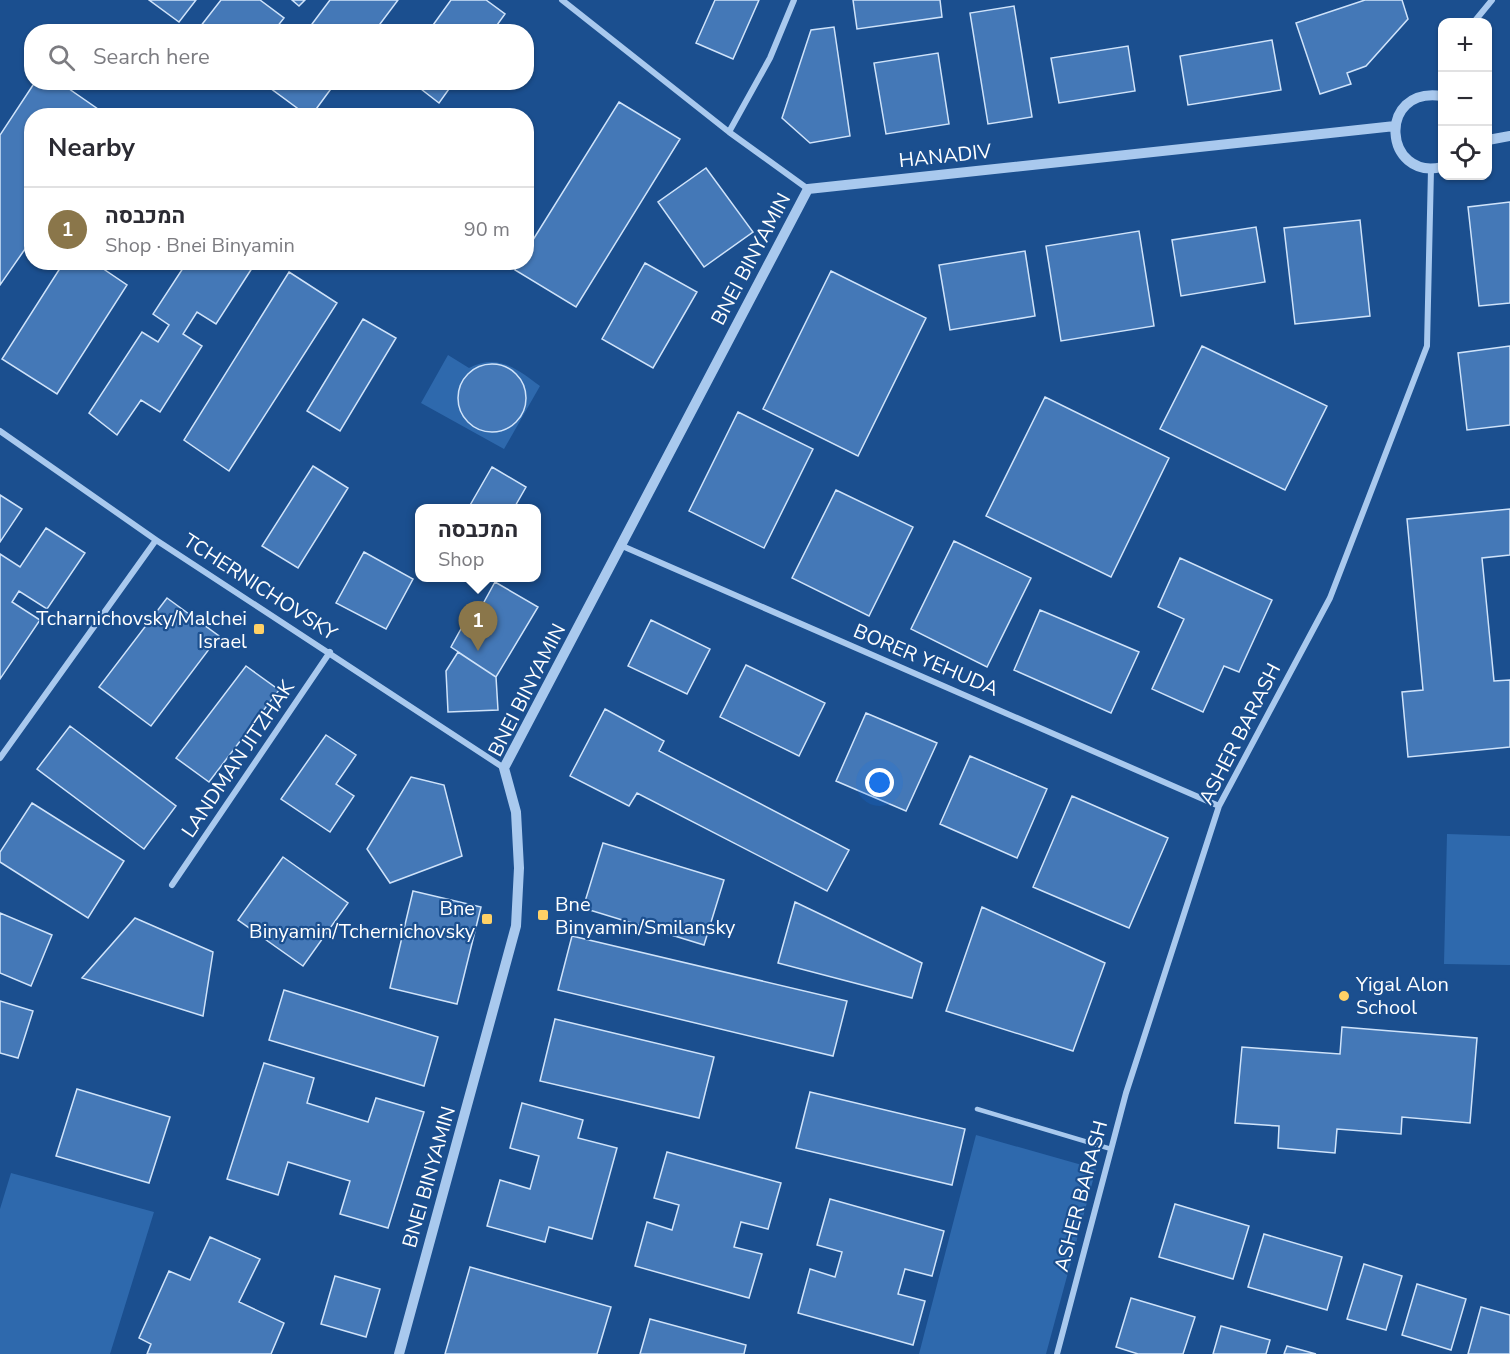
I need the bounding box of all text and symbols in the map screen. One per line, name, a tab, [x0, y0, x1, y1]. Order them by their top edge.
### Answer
map controls	[1438, 18, 1492, 180]
button: +	[1438, 18, 1492, 72]
search box	[24, 24, 534, 90]
icon: search	[45, 41, 78, 74]
text: Search here	[93, 42, 210, 72]
button: −	[1438, 72, 1492, 126]
button: locate	[1438, 126, 1492, 180]
text: Nearby	[48, 130, 135, 165]
street label: HANADIV	[897, 138, 993, 174]
street label: BNEI BINYAMIN	[705, 188, 797, 330]
text: המכבסה	[105, 201, 185, 231]
text: 1	[62, 216, 74, 243]
text: 90 m	[464, 216, 510, 243]
text: Shop · Bnei Binyamin	[105, 232, 295, 259]
popup	[415, 504, 541, 582]
text: המכבסה	[438, 515, 518, 545]
street label: TCHERNICHOVSKY	[178, 527, 343, 647]
text: Shop	[438, 546, 484, 573]
pin: 1	[458, 602, 498, 651]
place label: Tcharnichovsky/Malchei Israel	[36, 605, 247, 655]
street label: BORER YEHUDA	[849, 617, 1003, 703]
street label: BNEI BINYAMIN	[482, 619, 572, 761]
marker: Tcharnichovsky/Malchei Israel	[252, 622, 266, 636]
street label: ASHER BARASH	[1193, 659, 1287, 809]
street label: LANDMAN JITZHAK	[175, 675, 301, 843]
your location	[865, 768, 894, 797]
place label: Bne Binyamin/Smilansky	[555, 891, 736, 941]
place label: Bne Binyamin/Tchernichovsky	[249, 895, 476, 945]
marker: Bne Binyamin/Smilansky	[536, 908, 550, 922]
marker: Bne Binyamin/Tchernichovsky	[480, 912, 494, 926]
place label: Yigal Alon School	[1355, 971, 1449, 1021]
marker: Yigal Alon School	[1337, 989, 1351, 1003]
street label: BNEI BINYAMIN	[396, 1103, 462, 1251]
street label: ASHER BARASH	[1048, 1118, 1114, 1274]

